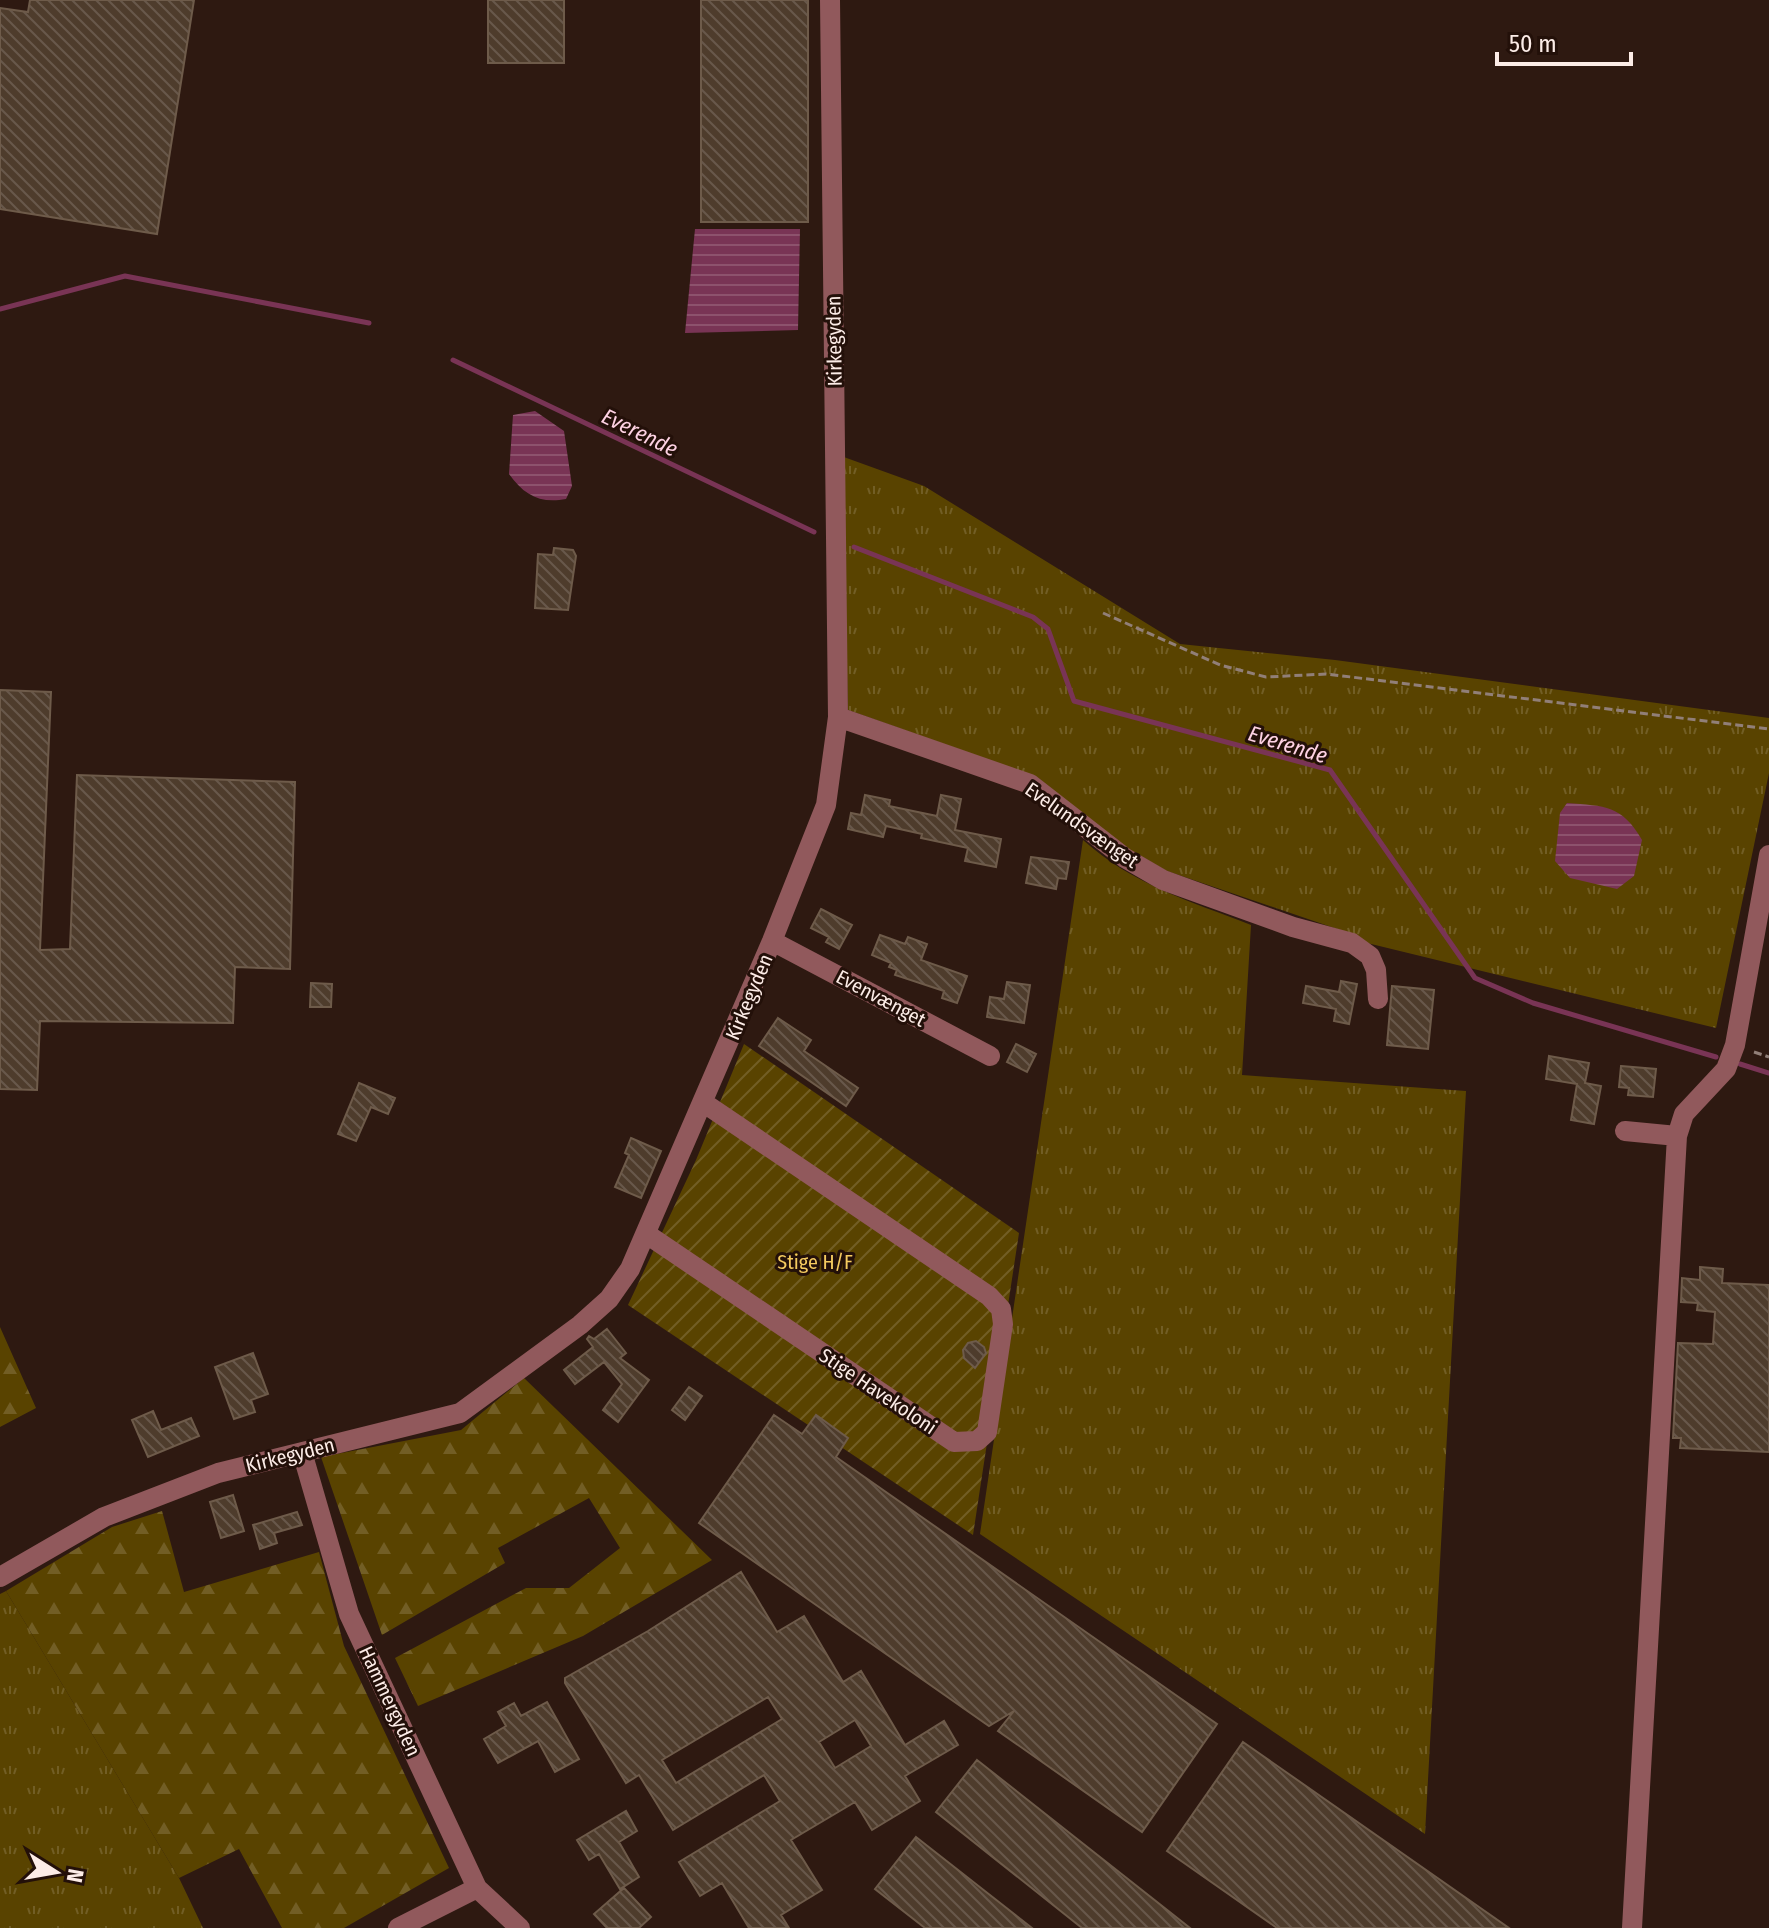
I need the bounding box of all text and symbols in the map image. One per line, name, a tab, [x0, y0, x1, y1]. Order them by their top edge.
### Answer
scale bar	[1497, 16, 1631, 66]
text: 50 m	[1509, 30, 1557, 58]
street label: Kirkegyden	[821, 295, 847, 387]
water label: Everende	[597, 403, 682, 462]
water label: Everende	[1245, 720, 1331, 769]
street label: Evelundsvænget	[1021, 777, 1144, 873]
street label: Kirkegyden	[720, 950, 778, 1044]
street label: Evenvænget	[832, 964, 930, 1032]
park label: Stige H/F	[777, 1250, 853, 1274]
street label: Stige Havekoloni	[815, 1343, 941, 1439]
street label: Kirkegyden	[243, 1432, 337, 1478]
street label: Hammergyden	[354, 1642, 426, 1760]
north arrow	[16, 1832, 96, 1912]
text: N	[61, 1867, 90, 1885]

